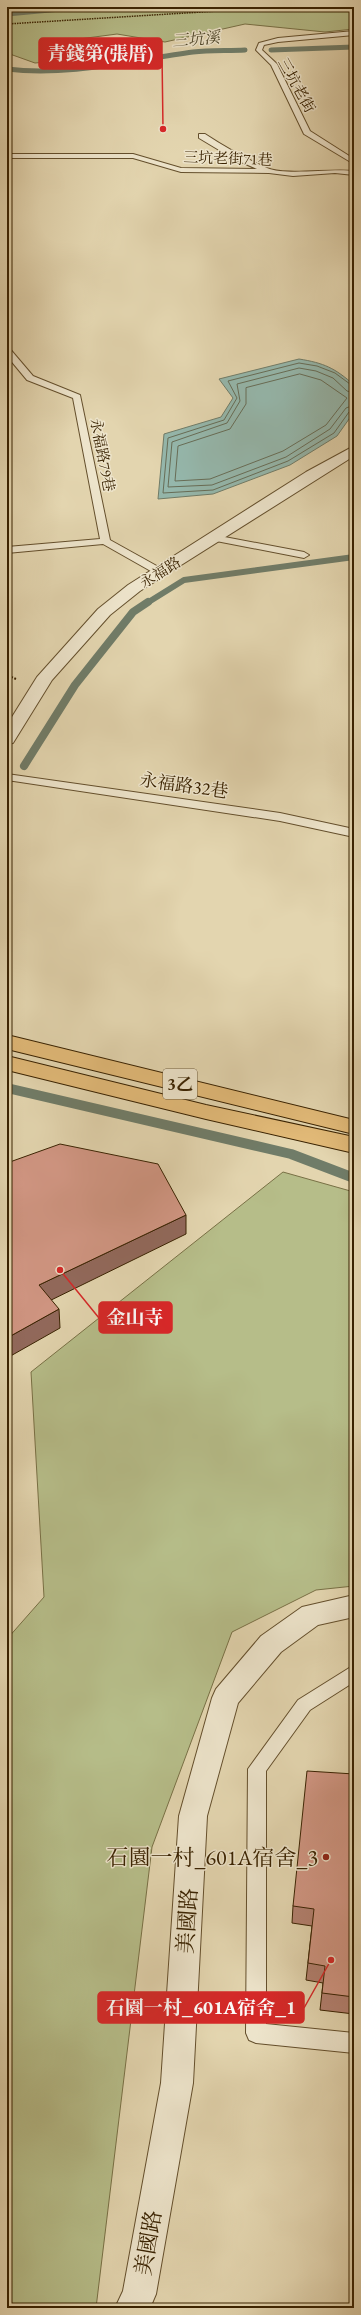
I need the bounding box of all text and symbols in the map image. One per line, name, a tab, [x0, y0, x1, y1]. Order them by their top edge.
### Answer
water label: 三坑溪	[171, 26, 223, 52]
callout: 青錢第(張厝)	[39, 38, 162, 69]
text: 青錢第(張厝)	[47, 41, 153, 66]
street label: 三坑老街	[274, 54, 320, 116]
street label: 三坑老街71巷	[183, 147, 273, 169]
street label: 永福路79巷	[87, 417, 119, 493]
street label: 永福路	[136, 552, 184, 592]
street label: 永福路32巷	[138, 767, 230, 803]
road number: 3乙	[163, 1069, 197, 1099]
callout: 金山寺	[99, 1302, 172, 1333]
text: 金山寺	[106, 1305, 164, 1330]
place label: 石園一村_601A宿舍_3	[107, 1843, 318, 1872]
marker: 石園一村_601A宿舍_3	[321, 1852, 331, 1862]
street label: 美國路	[170, 1887, 204, 1955]
callout: 石園一村_601A宿舍_1	[98, 1992, 304, 2023]
text: 石園一村_601A宿舍_1	[106, 1995, 296, 2020]
street label: 美國路	[128, 2208, 168, 2278]

